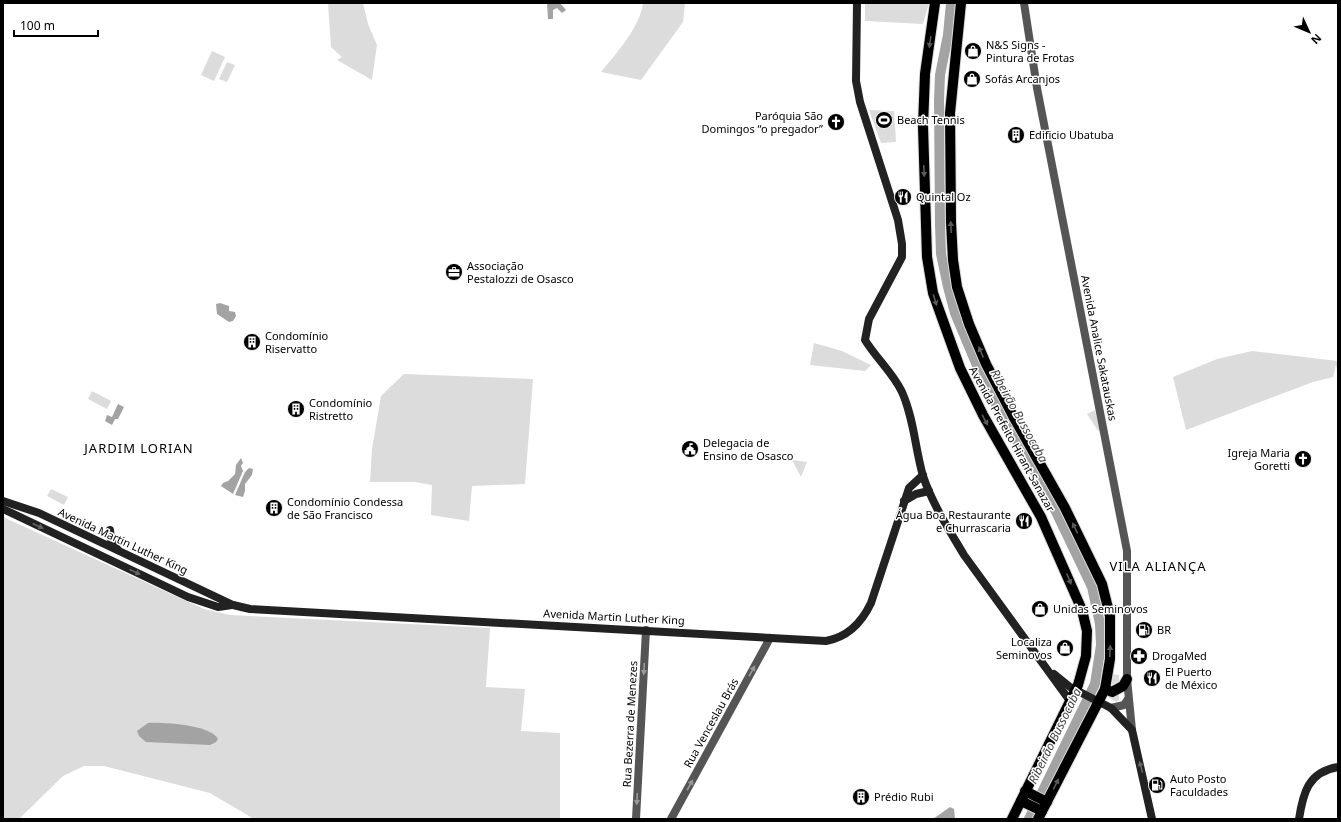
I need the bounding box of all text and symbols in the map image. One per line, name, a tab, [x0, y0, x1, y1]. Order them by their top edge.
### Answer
scale bar	[14, 12, 98, 38]
north arrow	[1289, 12, 1329, 52]
text: 100 m	[20, 17, 55, 34]
text: N	[1308, 31, 1325, 48]
one-way arrow	[927, 36, 933, 48]
place label: N&S Signs - Pintura de Frotas	[986, 37, 1074, 65]
shop icon: N&S Signs - Pintura de Frotas	[963, 41, 983, 61]
shop icon: Sofás Arcanjos	[962, 69, 982, 89]
place label: Sofás Arcanjos	[985, 71, 1060, 86]
place label: Paróquia São Domingos “o pregador”	[701, 108, 823, 136]
sports icon: Beach Tennis	[874, 110, 894, 130]
church icon: Paróquia São Domingos “o pregador”	[826, 112, 846, 132]
place label: Beach Tennis	[897, 112, 965, 127]
building icon: Edificio Ubatuba	[1006, 125, 1026, 145]
place label: Edificio Ubatuba	[1029, 127, 1114, 142]
one-way arrow	[921, 165, 928, 177]
restaurant icon: Quintal Oz	[893, 187, 913, 207]
place label: Quintal Oz	[916, 189, 971, 204]
one-way arrow	[948, 221, 955, 233]
place label: Associação Pestalozzi de Osasco	[467, 258, 574, 286]
office icon: Associação Pestalozzi de Osasco	[444, 262, 464, 282]
street label: Avenida Analice Sakatauskas	[1078, 274, 1121, 422]
one-way arrow	[932, 295, 938, 307]
place label: Condomínio Riservatto	[265, 328, 329, 356]
building icon: Condomínio Riservatto	[242, 332, 262, 352]
one-way arrow	[978, 346, 984, 357]
street label: Avenida Prefeito Hirant Sanazar	[966, 363, 1059, 514]
water label: Ribeirão Bussocaba	[987, 366, 1052, 466]
place label: Condomínio Ristretto	[309, 395, 373, 423]
building icon: Condomínio Ristretto	[286, 399, 306, 419]
one-way arrow	[982, 414, 989, 426]
place label: Delegacia de Ensino de Osasco	[703, 435, 794, 463]
district label: JARDIM LORIAN	[82, 439, 194, 457]
public building icon: Delegacia de Ensino de Osasco	[680, 439, 700, 459]
place label: Igreja Maria Goretti	[1227, 445, 1290, 473]
church icon: Igreja Maria Goretti	[1293, 449, 1313, 469]
place label: Condomínio Condessa de São Francisco	[287, 494, 403, 522]
building icon: Condomínio Condessa de São Francisco	[264, 498, 284, 518]
street label: Avenida Martin Luther King	[56, 504, 191, 577]
place label: Água Boa Restaurante e Churrascaria	[896, 507, 1011, 535]
restaurant icon: Água Boa Restaurante e Churrascaria	[1014, 511, 1034, 531]
one-way arrow	[1072, 522, 1079, 534]
one-way arrow	[33, 523, 44, 529]
district label: VILA ALIANÇA	[1110, 557, 1206, 575]
one-way arrow	[129, 569, 141, 575]
one-way arrow	[1065, 573, 1072, 585]
shop icon: Unidas Seminovos	[1030, 599, 1050, 619]
place label: Unidas Seminovos	[1053, 601, 1148, 616]
street label: Avenida Martin Luther King	[543, 605, 685, 628]
fuel station icon: BR	[1134, 620, 1154, 640]
place label: BR	[1157, 622, 1171, 637]
place label: Localiza Seminovos	[996, 634, 1052, 662]
shop icon: Localiza Seminovos	[1055, 638, 1075, 658]
one-way arrow	[1107, 645, 1114, 657]
pharmacy icon: DrogaMed	[1129, 646, 1149, 666]
place label: DrogaMed	[1152, 648, 1207, 663]
street label: Rua Bezerra de Menezes	[619, 660, 640, 788]
one-way arrow	[641, 663, 647, 676]
place label: El Puerto de México	[1165, 664, 1218, 692]
one-way arrow	[749, 665, 755, 677]
restaurant icon: El Puerto de México	[1142, 668, 1162, 688]
street label: Rua Venceslau Brás	[680, 675, 741, 770]
water label: Ribeirão Bussocaba	[1024, 685, 1085, 786]
one-way arrow	[1138, 761, 1144, 773]
place label: Auto Posto Faculdades	[1170, 771, 1228, 799]
fuel station icon: Auto Posto Faculdades	[1147, 775, 1167, 795]
one-way arrow	[1053, 778, 1059, 790]
one-way arrow	[686, 779, 693, 791]
building icon: Prédio Rubi	[851, 787, 871, 807]
place label: Prédio Rubi	[874, 789, 934, 804]
one-way arrow	[633, 793, 640, 805]

